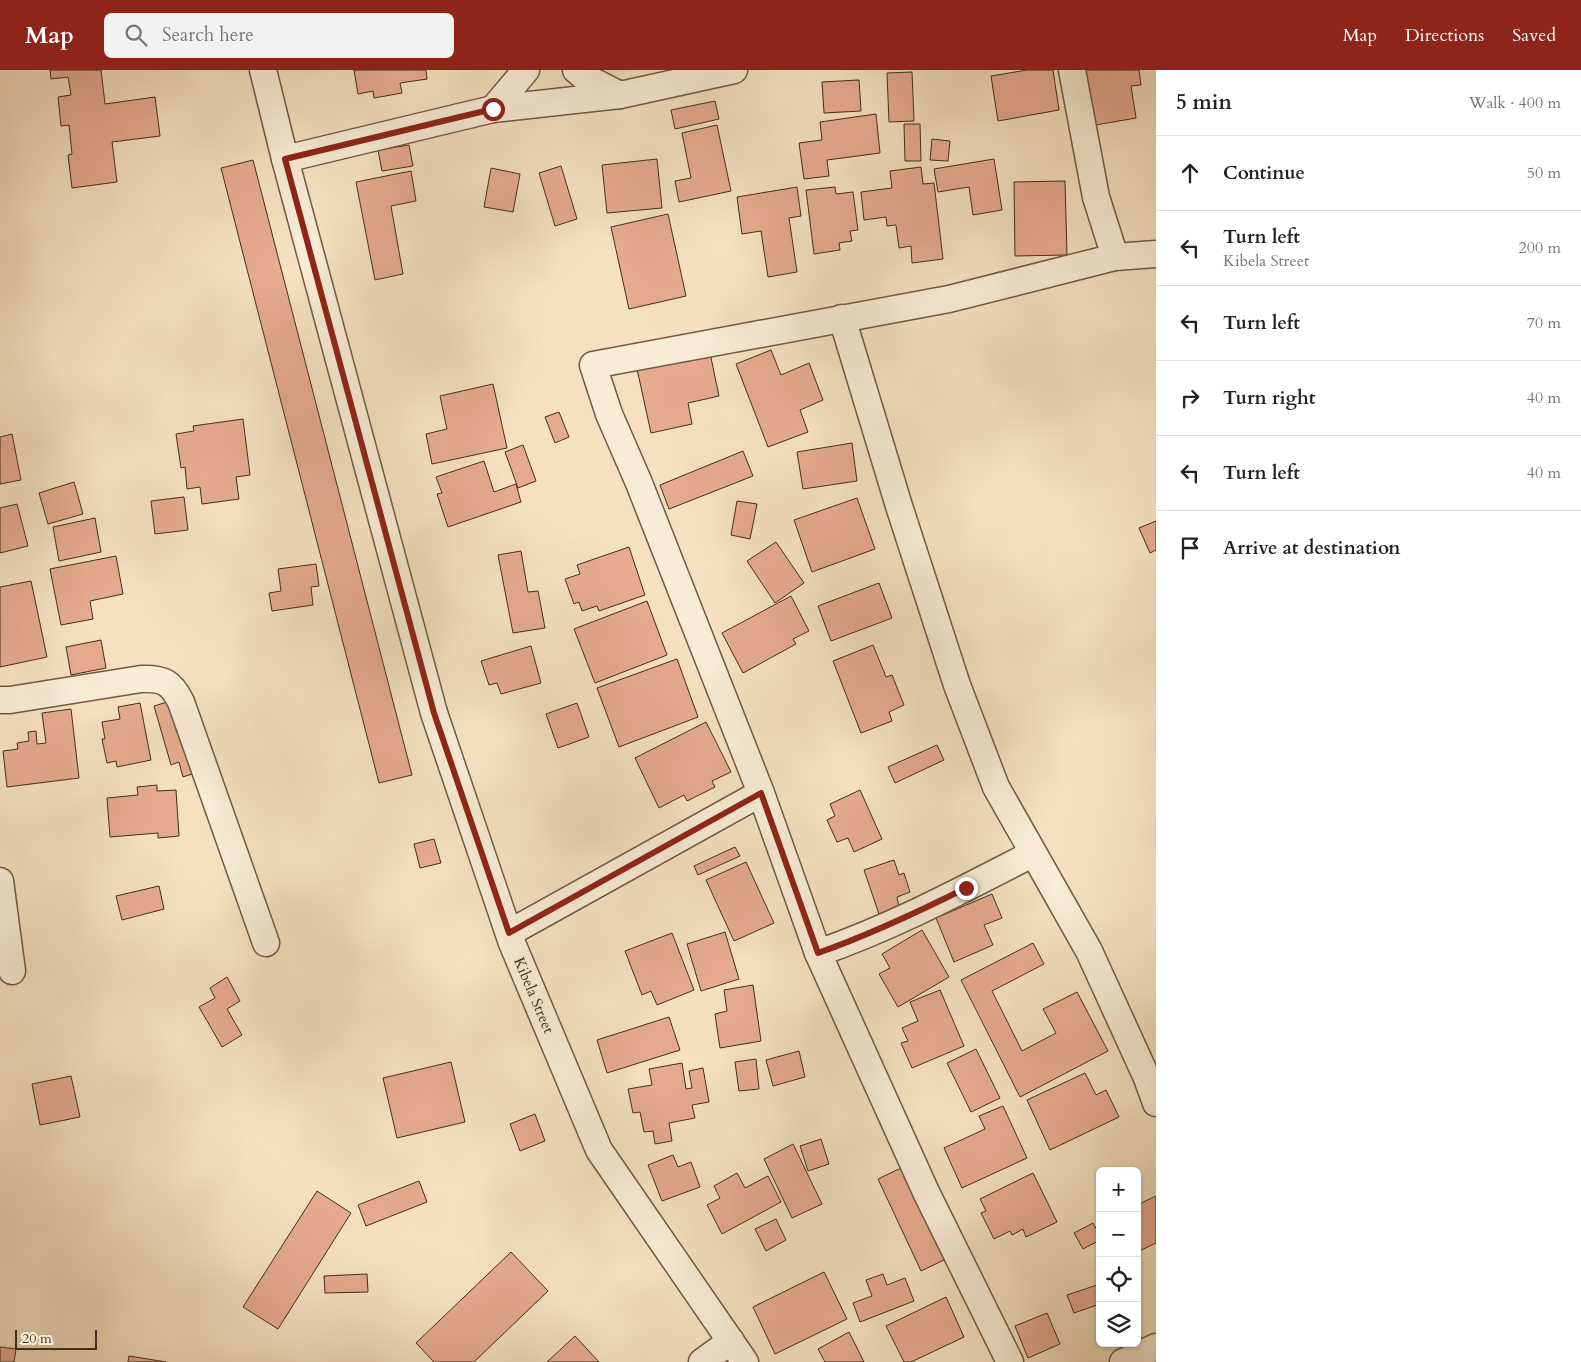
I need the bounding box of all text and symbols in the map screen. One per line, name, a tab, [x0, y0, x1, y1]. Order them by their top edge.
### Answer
search box	[104, 13, 454, 58]
text: Map	[25, 19, 74, 52]
icon: search	[122, 21, 150, 49]
text: Search here	[162, 22, 254, 48]
text: Map	[1343, 23, 1377, 48]
text: Directions	[1405, 23, 1484, 48]
text: Saved	[1512, 23, 1556, 48]
text: 5 min	[1176, 88, 1232, 117]
text: Walk · 400 m	[1469, 92, 1561, 114]
route start	[482, 98, 505, 121]
icon: ahead	[1176, 159, 1204, 187]
text: Continue	[1223, 160, 1305, 186]
text: 50 m	[1527, 162, 1561, 184]
text: Turn left	[1223, 224, 1300, 250]
icon: left	[1176, 234, 1204, 262]
text: 200 m	[1519, 237, 1561, 259]
text: Kibela Street	[1223, 250, 1309, 272]
icon: left	[1176, 309, 1204, 337]
text: Turn left	[1223, 310, 1300, 336]
text: 70 m	[1527, 312, 1561, 334]
icon: right	[1176, 384, 1204, 412]
text: Turn right	[1223, 385, 1315, 411]
text: 40 m	[1527, 387, 1561, 409]
icon: left	[1176, 459, 1204, 487]
text: Turn left	[1223, 460, 1300, 486]
text: 40 m	[1527, 462, 1561, 484]
icon: arrive	[1176, 534, 1204, 562]
text: Arrive at destination	[1223, 535, 1400, 561]
route end	[955, 877, 978, 900]
street label: Kibela Street	[509, 954, 559, 1037]
map controls	[1096, 1167, 1141, 1347]
button: +	[1096, 1167, 1141, 1212]
button: −	[1096, 1212, 1141, 1257]
button: locate	[1096, 1257, 1141, 1302]
button: layers	[1096, 1302, 1141, 1347]
scale bar	[15, 1327, 98, 1350]
text: 20 m	[22, 1329, 52, 1348]

